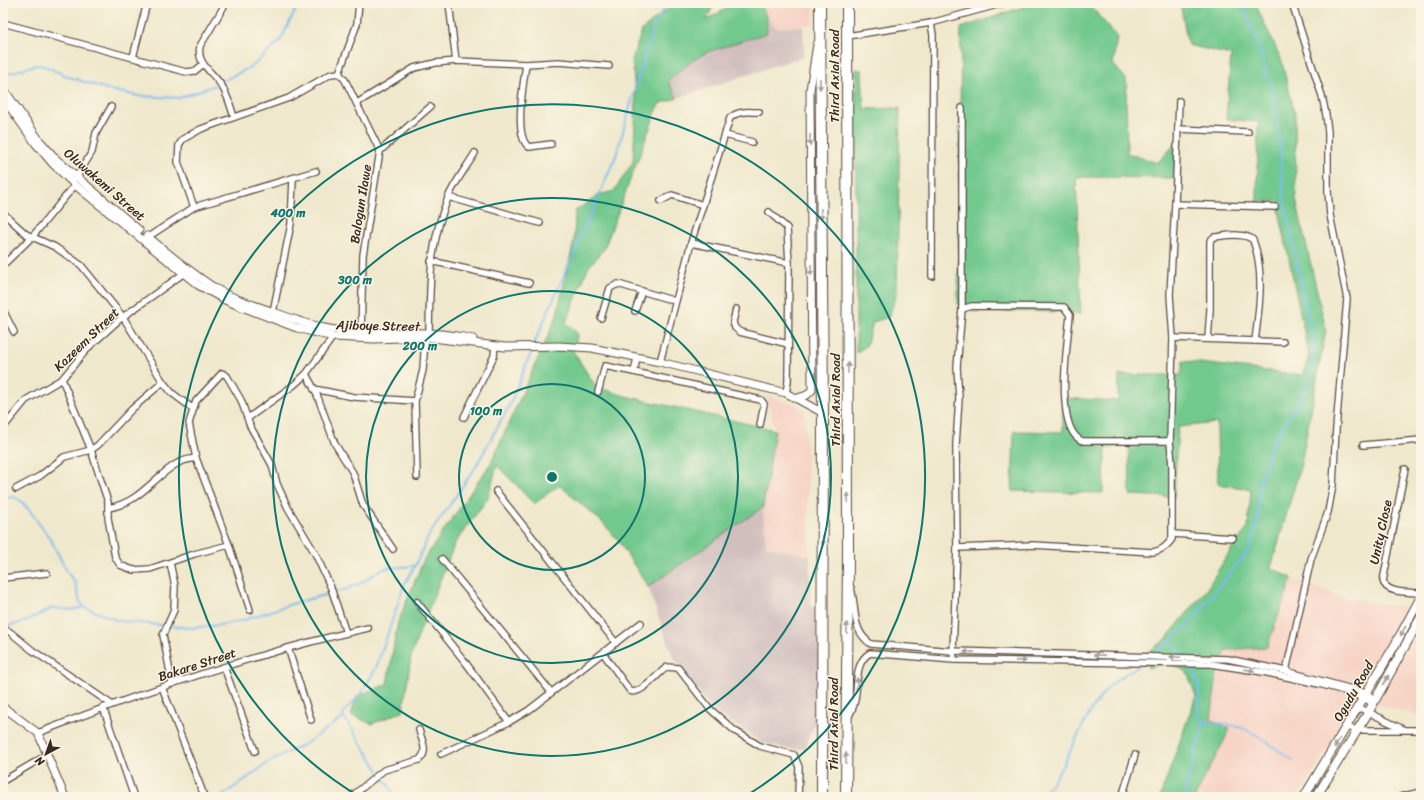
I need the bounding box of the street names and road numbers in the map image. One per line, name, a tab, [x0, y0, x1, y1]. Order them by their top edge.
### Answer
street label: Third Axial Road	[823, 28, 846, 123]
street label: Oluwakemi Street	[58, 142, 151, 227]
street label: Balogun Ilawe	[343, 162, 378, 245]
street label: Kazeem Street	[48, 301, 125, 377]
street label: Ajiboye Street	[335, 313, 421, 338]
street label: Third Axial Road	[824, 352, 847, 447]
street label: Unity Close	[1362, 498, 1399, 567]
street label: Bakare Street	[155, 641, 239, 688]
street label: Ogudu Road	[1327, 656, 1381, 726]
street label: Third Axial Road	[822, 676, 845, 771]

